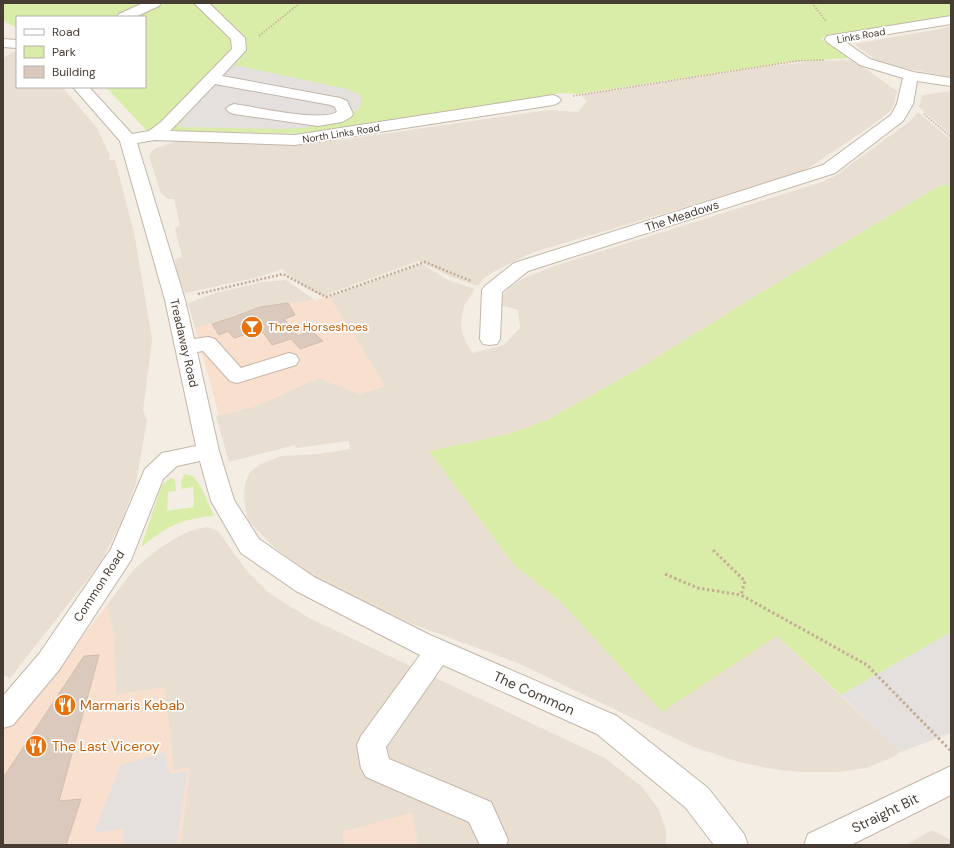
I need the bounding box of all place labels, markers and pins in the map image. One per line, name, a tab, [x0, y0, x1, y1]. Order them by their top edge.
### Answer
bar icon: Three Horseshoes	[239, 314, 265, 340]
place label: Three Horseshoes	[268, 319, 368, 335]
restaurant icon: Marmaris Kebab	[52, 692, 78, 718]
place label: Marmaris Kebab	[80, 696, 185, 714]
restaurant icon: The Last Viceroy	[23, 733, 49, 759]
place label: The Last Viceroy	[52, 737, 160, 755]

